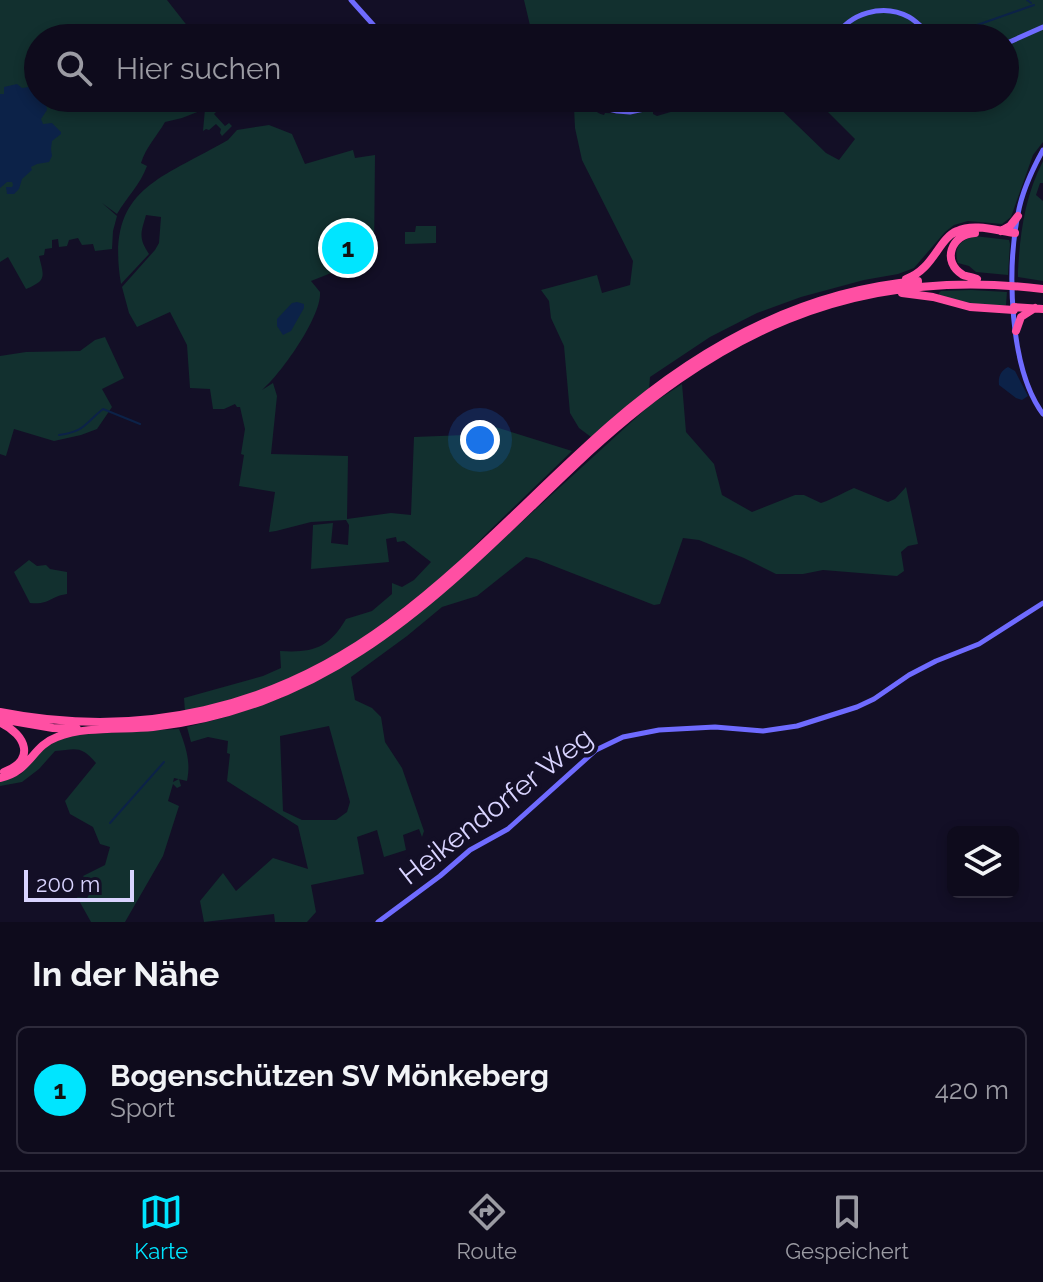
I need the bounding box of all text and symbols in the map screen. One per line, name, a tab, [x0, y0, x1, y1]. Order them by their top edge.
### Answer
search box	[24, 24, 1019, 112]
icon: search	[52, 46, 96, 90]
text: Hier suchen	[116, 51, 281, 86]
pin: 1	[322, 218, 374, 278]
your location	[460, 420, 500, 460]
street label: Heikendorfer Weg	[393, 721, 599, 891]
map controls	[947, 826, 1019, 898]
button: layers	[947, 826, 1019, 898]
scale bar	[24, 866, 134, 902]
text: 200 m	[36, 871, 100, 897]
text: In der Nähe	[32, 954, 219, 994]
text: Bogenschützen SV Mönkeberg	[110, 1058, 549, 1093]
text: 1	[54, 1075, 66, 1105]
text: 420 m	[935, 1075, 1009, 1105]
text: Sport	[110, 1093, 175, 1123]
tab: Karte	[134, 1190, 188, 1264]
tab: Route	[457, 1190, 517, 1264]
tab: Gespeichert	[785, 1190, 909, 1264]

